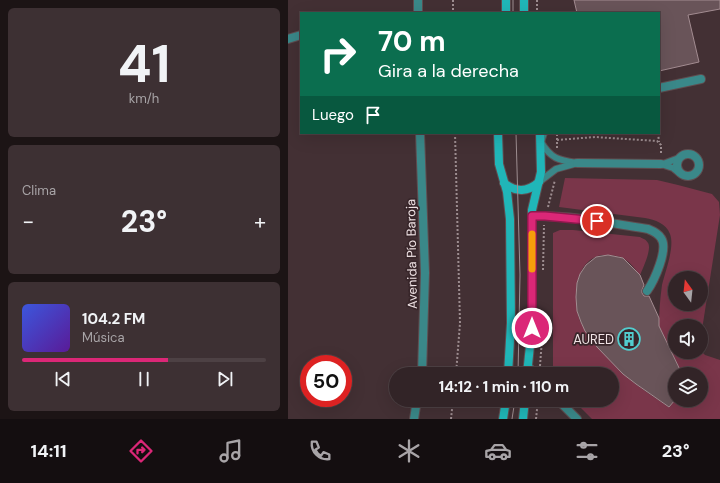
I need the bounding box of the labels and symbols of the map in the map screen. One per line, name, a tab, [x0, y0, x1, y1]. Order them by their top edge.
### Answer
street label: Avenida Pío Baroja	[402, 199, 421, 309]
pin	[580, 204, 614, 238]
north arrow	[668, 271, 708, 311]
position arrow	[511, 307, 553, 349]
building icon: AURED	[616, 326, 642, 352]
place label: AURED	[573, 331, 614, 348]
speed limit sign: 50	[300, 355, 352, 407]

